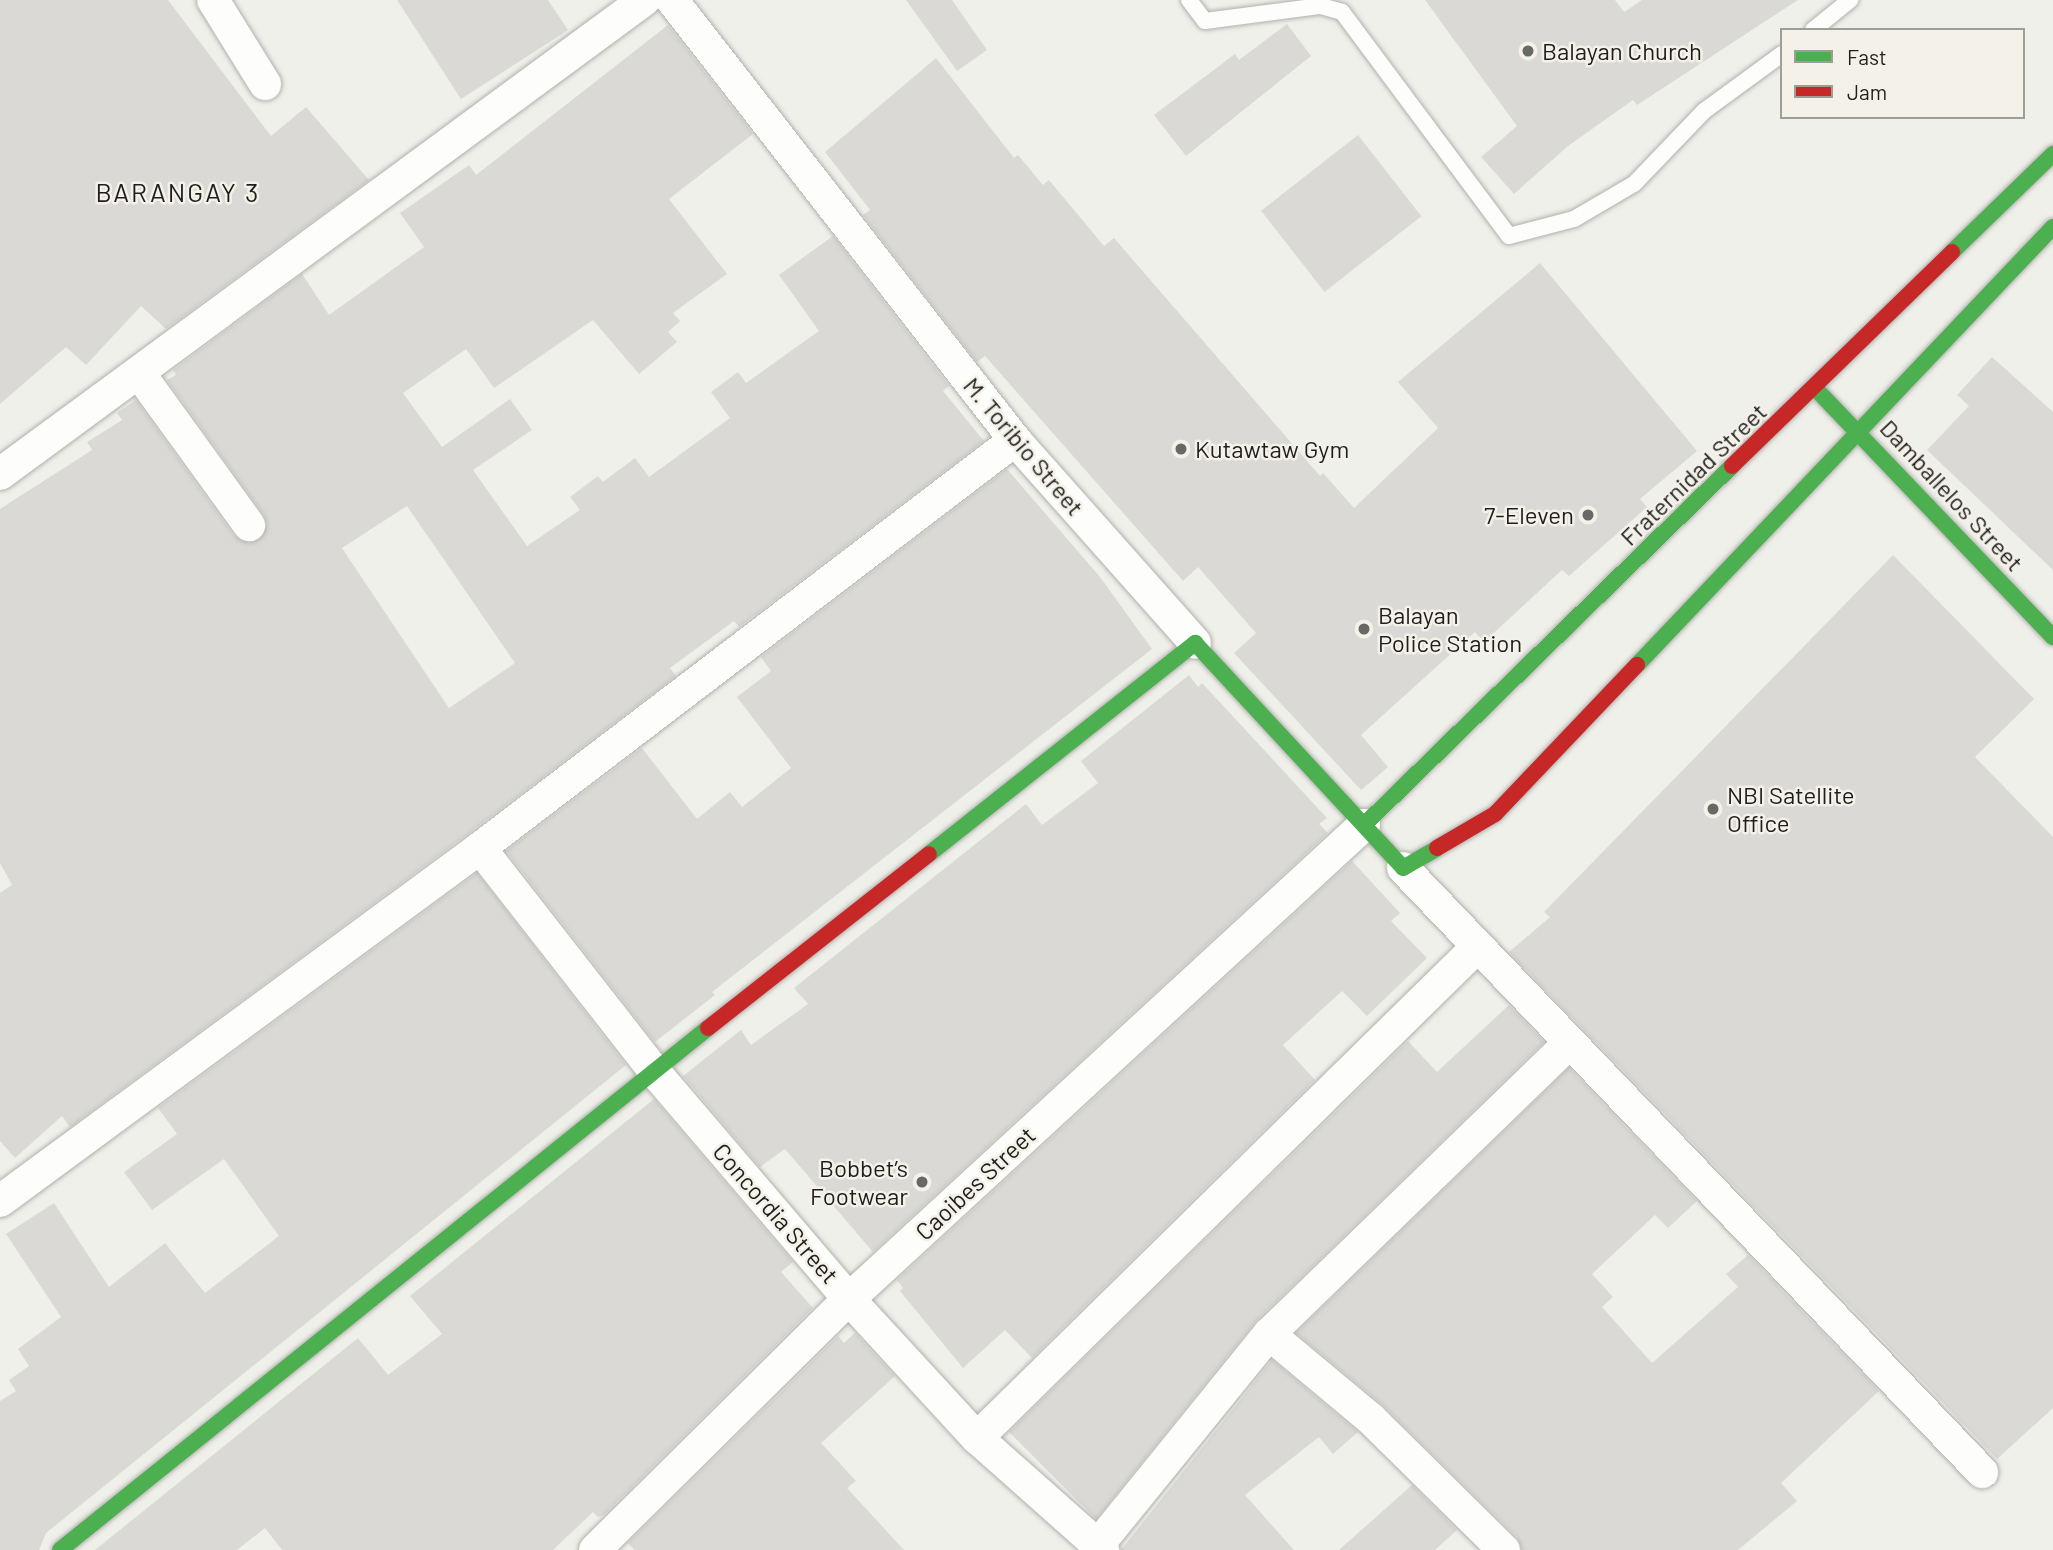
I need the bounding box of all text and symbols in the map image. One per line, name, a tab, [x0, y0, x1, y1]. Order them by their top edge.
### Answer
legend	[1780, 28, 2025, 119]
place label: Balayan Church	[1542, 37, 1702, 65]
marker: Balayan Church	[1520, 43, 1536, 59]
text: Fast	[1847, 44, 1887, 69]
text: Jam	[1847, 79, 1887, 104]
district label: BARANGAY 3	[97, 176, 259, 208]
street label: M. Toribio Street	[958, 371, 1090, 521]
street label: Fraternidad Street	[1614, 397, 1772, 551]
street label: Damballelos Street	[1874, 413, 2030, 577]
place label: Kutawtaw Gym	[1195, 435, 1349, 463]
marker: Kutawtaw Gym	[1173, 441, 1189, 457]
place label: 7-Eleven	[1484, 501, 1574, 529]
marker: 7-Eleven	[1580, 507, 1596, 523]
place label: Balayan Police Station	[1378, 601, 1522, 657]
marker: Balayan Police Station	[1356, 621, 1372, 637]
place label: NBI Satellite Office	[1727, 781, 1855, 837]
marker: NBI Satellite Office	[1705, 801, 1721, 817]
street label: Caoibes Street	[909, 1120, 1041, 1246]
street label: Concordia Street	[707, 1137, 845, 1289]
place label: Bobbet’s Footwear	[810, 1154, 908, 1210]
marker: Bobbet’s Footwear	[914, 1174, 930, 1190]

